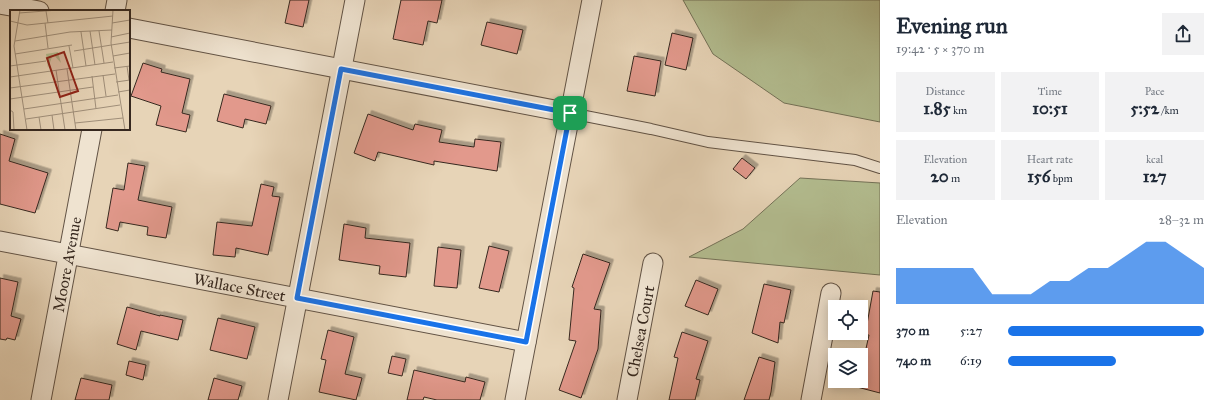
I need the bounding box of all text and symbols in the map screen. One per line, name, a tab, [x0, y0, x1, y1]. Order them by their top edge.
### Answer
inset map	[10, 10, 130, 130]
text: Evening run	[896, 12, 1008, 39]
button: share	[1162, 13, 1204, 55]
text: 19:42 · 5 × 370 m	[896, 41, 984, 57]
text: Distance	[926, 85, 965, 98]
text: Time	[1038, 85, 1062, 98]
text: Pace	[1145, 85, 1165, 98]
pin	[553, 96, 587, 130]
text: 1.85	[923, 98, 951, 119]
text: 10:51	[1032, 98, 1068, 119]
text: 5:52	[1131, 98, 1159, 119]
icon: arrive	[559, 102, 581, 124]
text: km	[951, 104, 967, 117]
text: /km	[1159, 104, 1179, 117]
text: Elevation	[923, 153, 967, 166]
text: Heart rate	[1027, 153, 1073, 166]
text: kcal	[1146, 153, 1163, 166]
text: 20	[930, 166, 949, 187]
text: 156	[1027, 166, 1050, 187]
text: 127	[1143, 166, 1167, 187]
text: m	[949, 172, 960, 185]
text: bpm	[1050, 172, 1073, 185]
text: Elevation	[896, 212, 948, 228]
text: 28–32 m	[1159, 212, 1204, 228]
street label: Moore Avenue	[49, 215, 85, 314]
street label: Wallace Street	[192, 269, 287, 306]
street label: Chelsea Court	[623, 284, 659, 379]
map controls	[828, 300, 868, 388]
button: locate	[828, 300, 868, 340]
text: 370 m	[896, 323, 929, 339]
text: 5:27	[960, 323, 982, 339]
button: layers	[828, 348, 868, 388]
text: 740 m	[896, 353, 931, 369]
text: 6:19	[960, 353, 982, 369]

